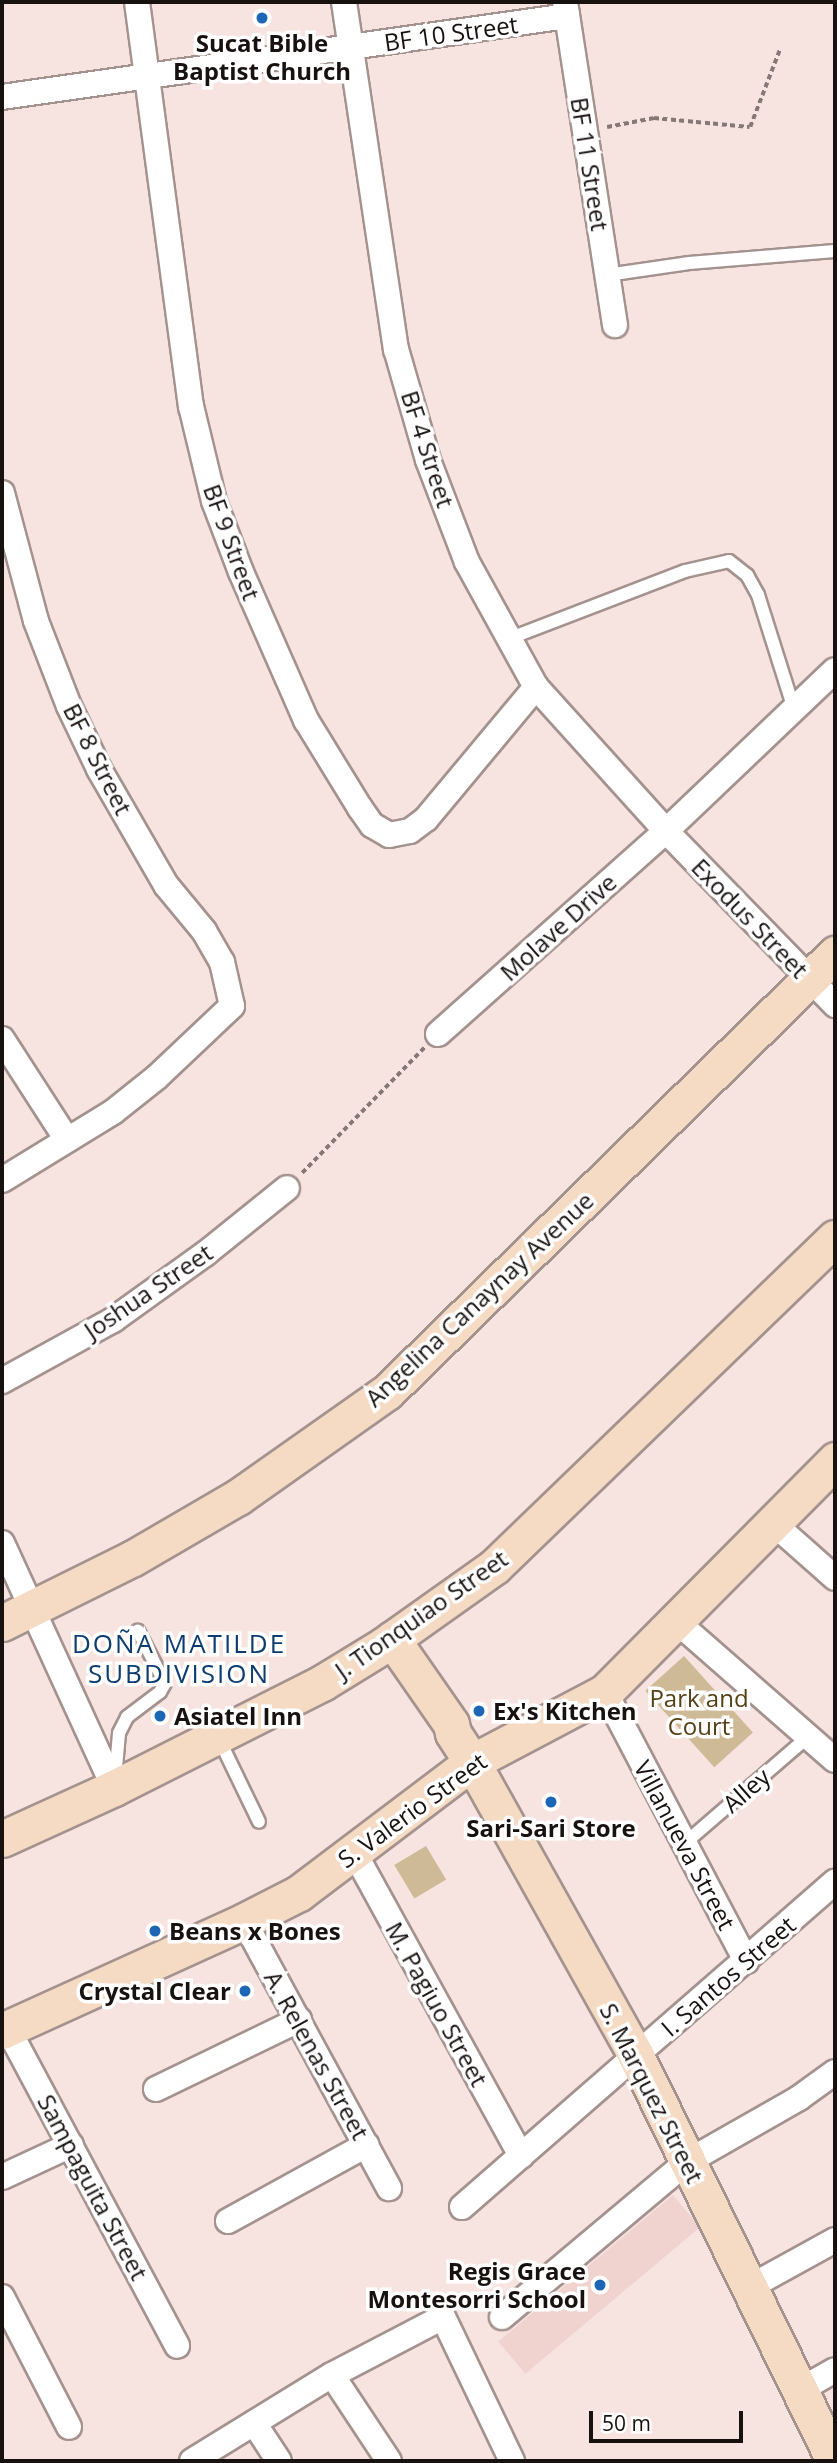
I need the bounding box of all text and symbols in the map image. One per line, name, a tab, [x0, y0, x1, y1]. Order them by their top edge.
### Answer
street label: BF 10 Street	[382, 9, 520, 57]
marker: Sucat Bible Baptist Church	[254, 10, 270, 26]
place label: Sucat Bible Baptist Church	[173, 29, 351, 85]
street label: BF 11 Street	[565, 95, 615, 233]
street label: BF 4 Street	[396, 387, 460, 511]
street label: BF 9 Street	[198, 480, 266, 604]
street label: BF 8 Street	[58, 699, 138, 819]
street label: Exodus Street	[686, 852, 814, 984]
street label: Molave Drive	[494, 867, 622, 987]
street label: Angelina Canaynay Avenue	[359, 1186, 599, 1412]
street label: Joshua Street	[78, 1238, 218, 1344]
street label: J. Tionquiao Street	[329, 1544, 513, 1684]
district label: DOÑA MATILDE SUBDIVISION	[73, 1628, 285, 1690]
park label: Park and Court	[649, 1684, 749, 1740]
place label: Ex's Kitchen	[493, 1697, 637, 1725]
place label: Asiatel Inn	[174, 1702, 302, 1730]
marker: Ex's Kitchen	[471, 1703, 487, 1719]
marker: Asiatel Inn	[152, 1708, 168, 1724]
street label: S. Valerio Street	[332, 1746, 492, 1874]
street label: Villanueva Street	[628, 1756, 742, 1934]
street label: Alley	[717, 1762, 775, 1818]
marker: Sari-Sari Store	[543, 1794, 559, 1810]
place label: Sari-Sari Store	[466, 1814, 636, 1842]
street label: I. Santos Street	[655, 1910, 801, 2042]
place label: Beans x Bones	[169, 1917, 341, 1945]
street label: M. Pagiuo Street	[380, 1917, 494, 2091]
marker: Beans x Bones	[147, 1923, 163, 1939]
street label: A. Relenas Street	[259, 1966, 375, 2144]
place label: Crystal Clear	[79, 1977, 231, 2005]
marker: Crystal Clear	[237, 1983, 253, 1999]
street label: S. Marquez Street	[594, 1998, 710, 2188]
street label: Sampaguita Street	[32, 2089, 154, 2285]
place label: Regis Grace Montesorri School	[368, 2257, 586, 2313]
marker: Regis Grace Montesorri School	[592, 2277, 608, 2293]
scale bar	[592, 2396, 746, 2440]
text: 50 m	[602, 2409, 651, 2437]

